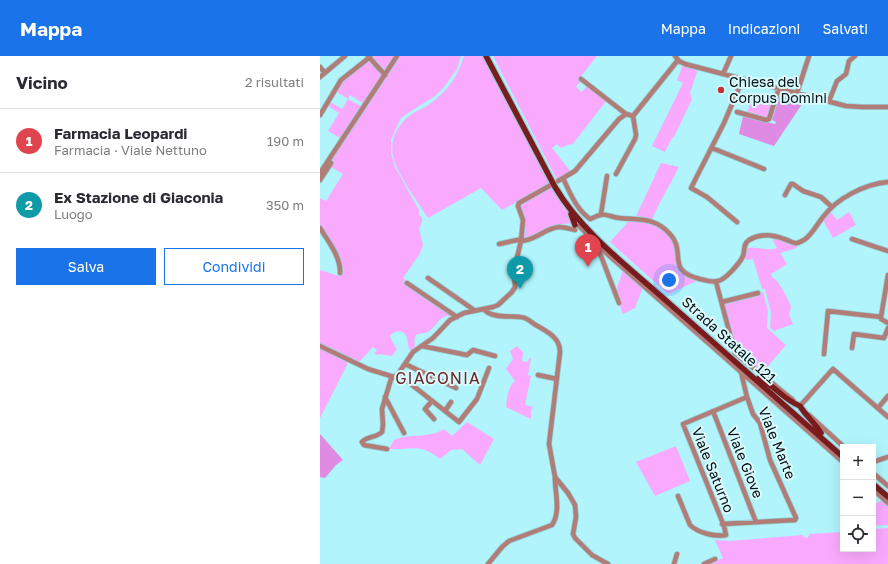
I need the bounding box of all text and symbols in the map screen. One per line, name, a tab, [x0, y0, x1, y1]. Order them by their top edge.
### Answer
text: Mappa	[20, 17, 82, 40]
text: Mappa	[661, 20, 706, 37]
text: Indicazioni	[728, 20, 800, 37]
text: Salvati	[822, 20, 868, 37]
text: Vicino	[16, 72, 68, 93]
place label: Chiesa del Corpus Domini	[729, 73, 827, 106]
text: 2 risultati	[245, 74, 304, 90]
marker: Chiesa del Corpus Domini	[716, 85, 726, 95]
text: Farmacia Leopardi	[54, 124, 187, 142]
text: 1	[26, 133, 32, 149]
text: 190 m	[267, 133, 304, 149]
text: Farmacia · Viale Nettuno	[54, 142, 207, 158]
text: Ex Stazione di Giaconia	[54, 188, 223, 206]
text: 2	[25, 197, 33, 213]
text: 350 m	[266, 197, 304, 213]
text: Luogo	[54, 206, 93, 222]
pin: 1	[575, 234, 601, 267]
button: Salva	[16, 248, 156, 285]
button: Condividi	[164, 248, 304, 285]
pin: 2	[507, 256, 533, 289]
your location	[659, 270, 679, 290]
street label: Strada Statale 121	[679, 293, 780, 386]
district label: GIACONIA	[395, 368, 481, 388]
street label: Viale Marte	[755, 404, 800, 481]
street label: Viale Saturno	[689, 425, 738, 515]
street label: Viale Giove	[724, 425, 767, 501]
map controls	[840, 444, 876, 552]
button: +	[840, 444, 876, 480]
button: −	[840, 480, 876, 516]
button: locate	[840, 516, 876, 552]

